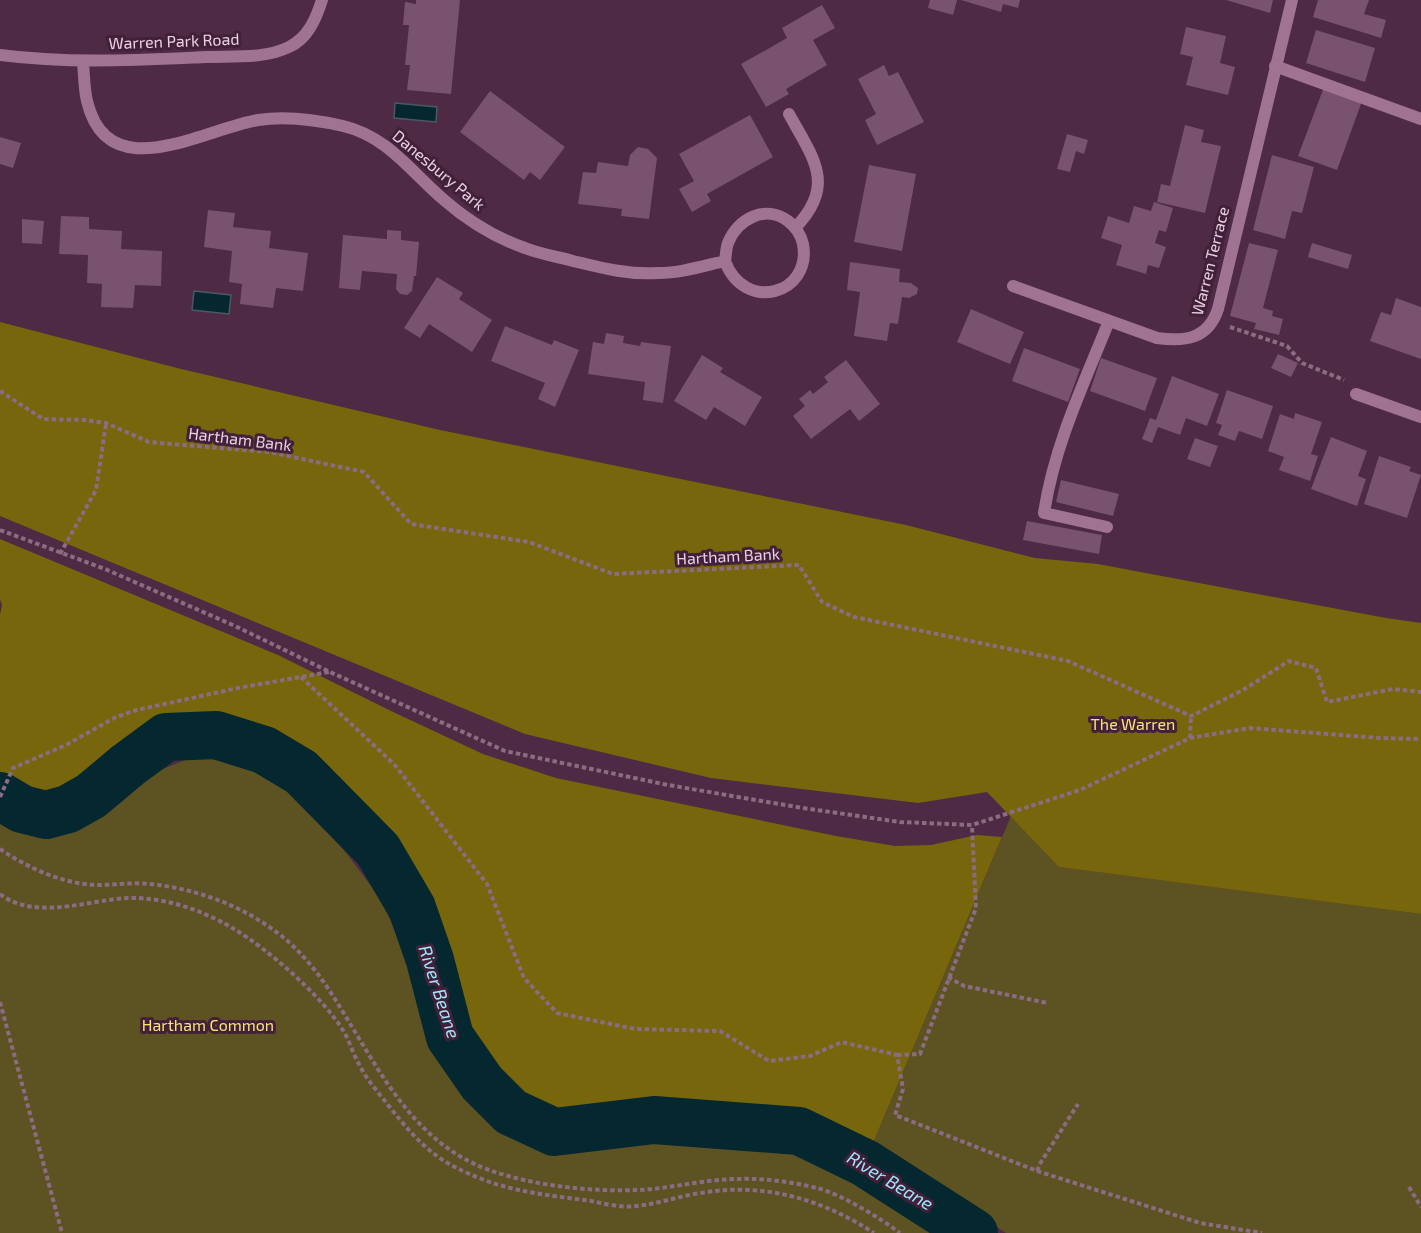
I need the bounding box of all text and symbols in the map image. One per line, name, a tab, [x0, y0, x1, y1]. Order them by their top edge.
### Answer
street label: Warren Park Road	[108, 29, 240, 52]
street label: Danesbury Park	[389, 126, 489, 214]
street label: Warren Terrace	[1187, 204, 1232, 317]
street label: Hartham Bank	[187, 423, 293, 454]
street label: Hartham Bank	[676, 543, 780, 568]
park label: The Warren	[1091, 714, 1175, 733]
water label: River Beane	[415, 942, 465, 1041]
park label: Hartham Common	[142, 1015, 274, 1034]
water label: River Beane	[843, 1146, 938, 1215]

